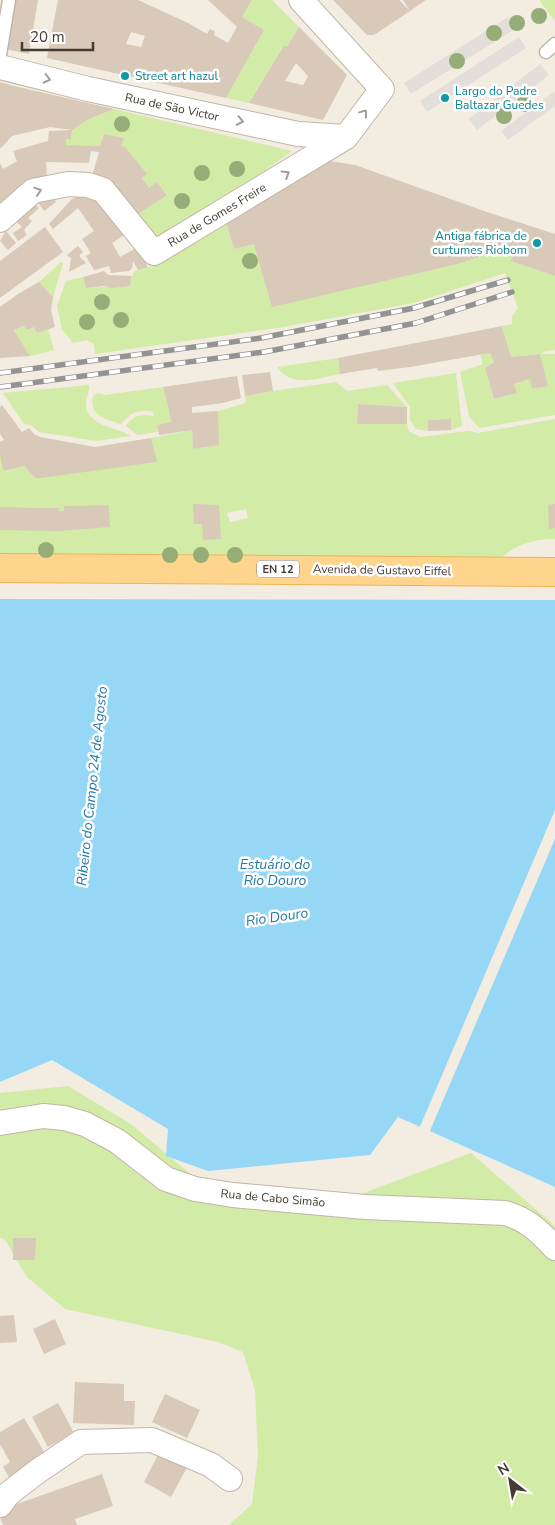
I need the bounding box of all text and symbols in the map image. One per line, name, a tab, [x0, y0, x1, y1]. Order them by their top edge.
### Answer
scale bar	[22, 20, 94, 52]
text: 20 m	[30, 27, 65, 47]
place label: Street art hazul	[135, 68, 219, 84]
marker: Street art hazul	[119, 70, 131, 82]
one-way arrow	[43, 73, 52, 84]
place label: Largo do Padre Baltazar Guedes	[455, 83, 544, 113]
street label: Rua de São Victor	[123, 89, 221, 125]
marker: Largo do Padre Baltazar Guedes	[439, 92, 451, 104]
one-way arrow	[358, 109, 367, 119]
one-way arrow	[236, 115, 245, 126]
one-way arrow	[280, 170, 289, 180]
street label: Rua de Gomes Freire	[165, 179, 269, 251]
one-way arrow	[33, 186, 41, 196]
place label: Antiga fábrica de curtumes Riobom	[432, 228, 527, 258]
marker: Antiga fábrica de curtumes Riobom	[531, 237, 543, 249]
road number: EN 12	[257, 560, 299, 578]
street label: Avenida de Gustavo Eiffel	[313, 561, 452, 579]
water label: Ribeiro do Campo 24 de Agosto	[72, 685, 112, 887]
water label: Estuário do Rio Douro	[240, 855, 310, 890]
water label: Rio Douro	[245, 903, 310, 931]
street label: Rua de Cabo Simão	[220, 1185, 326, 1211]
north arrow	[485, 1455, 535, 1505]
text: N	[494, 1458, 513, 1480]

